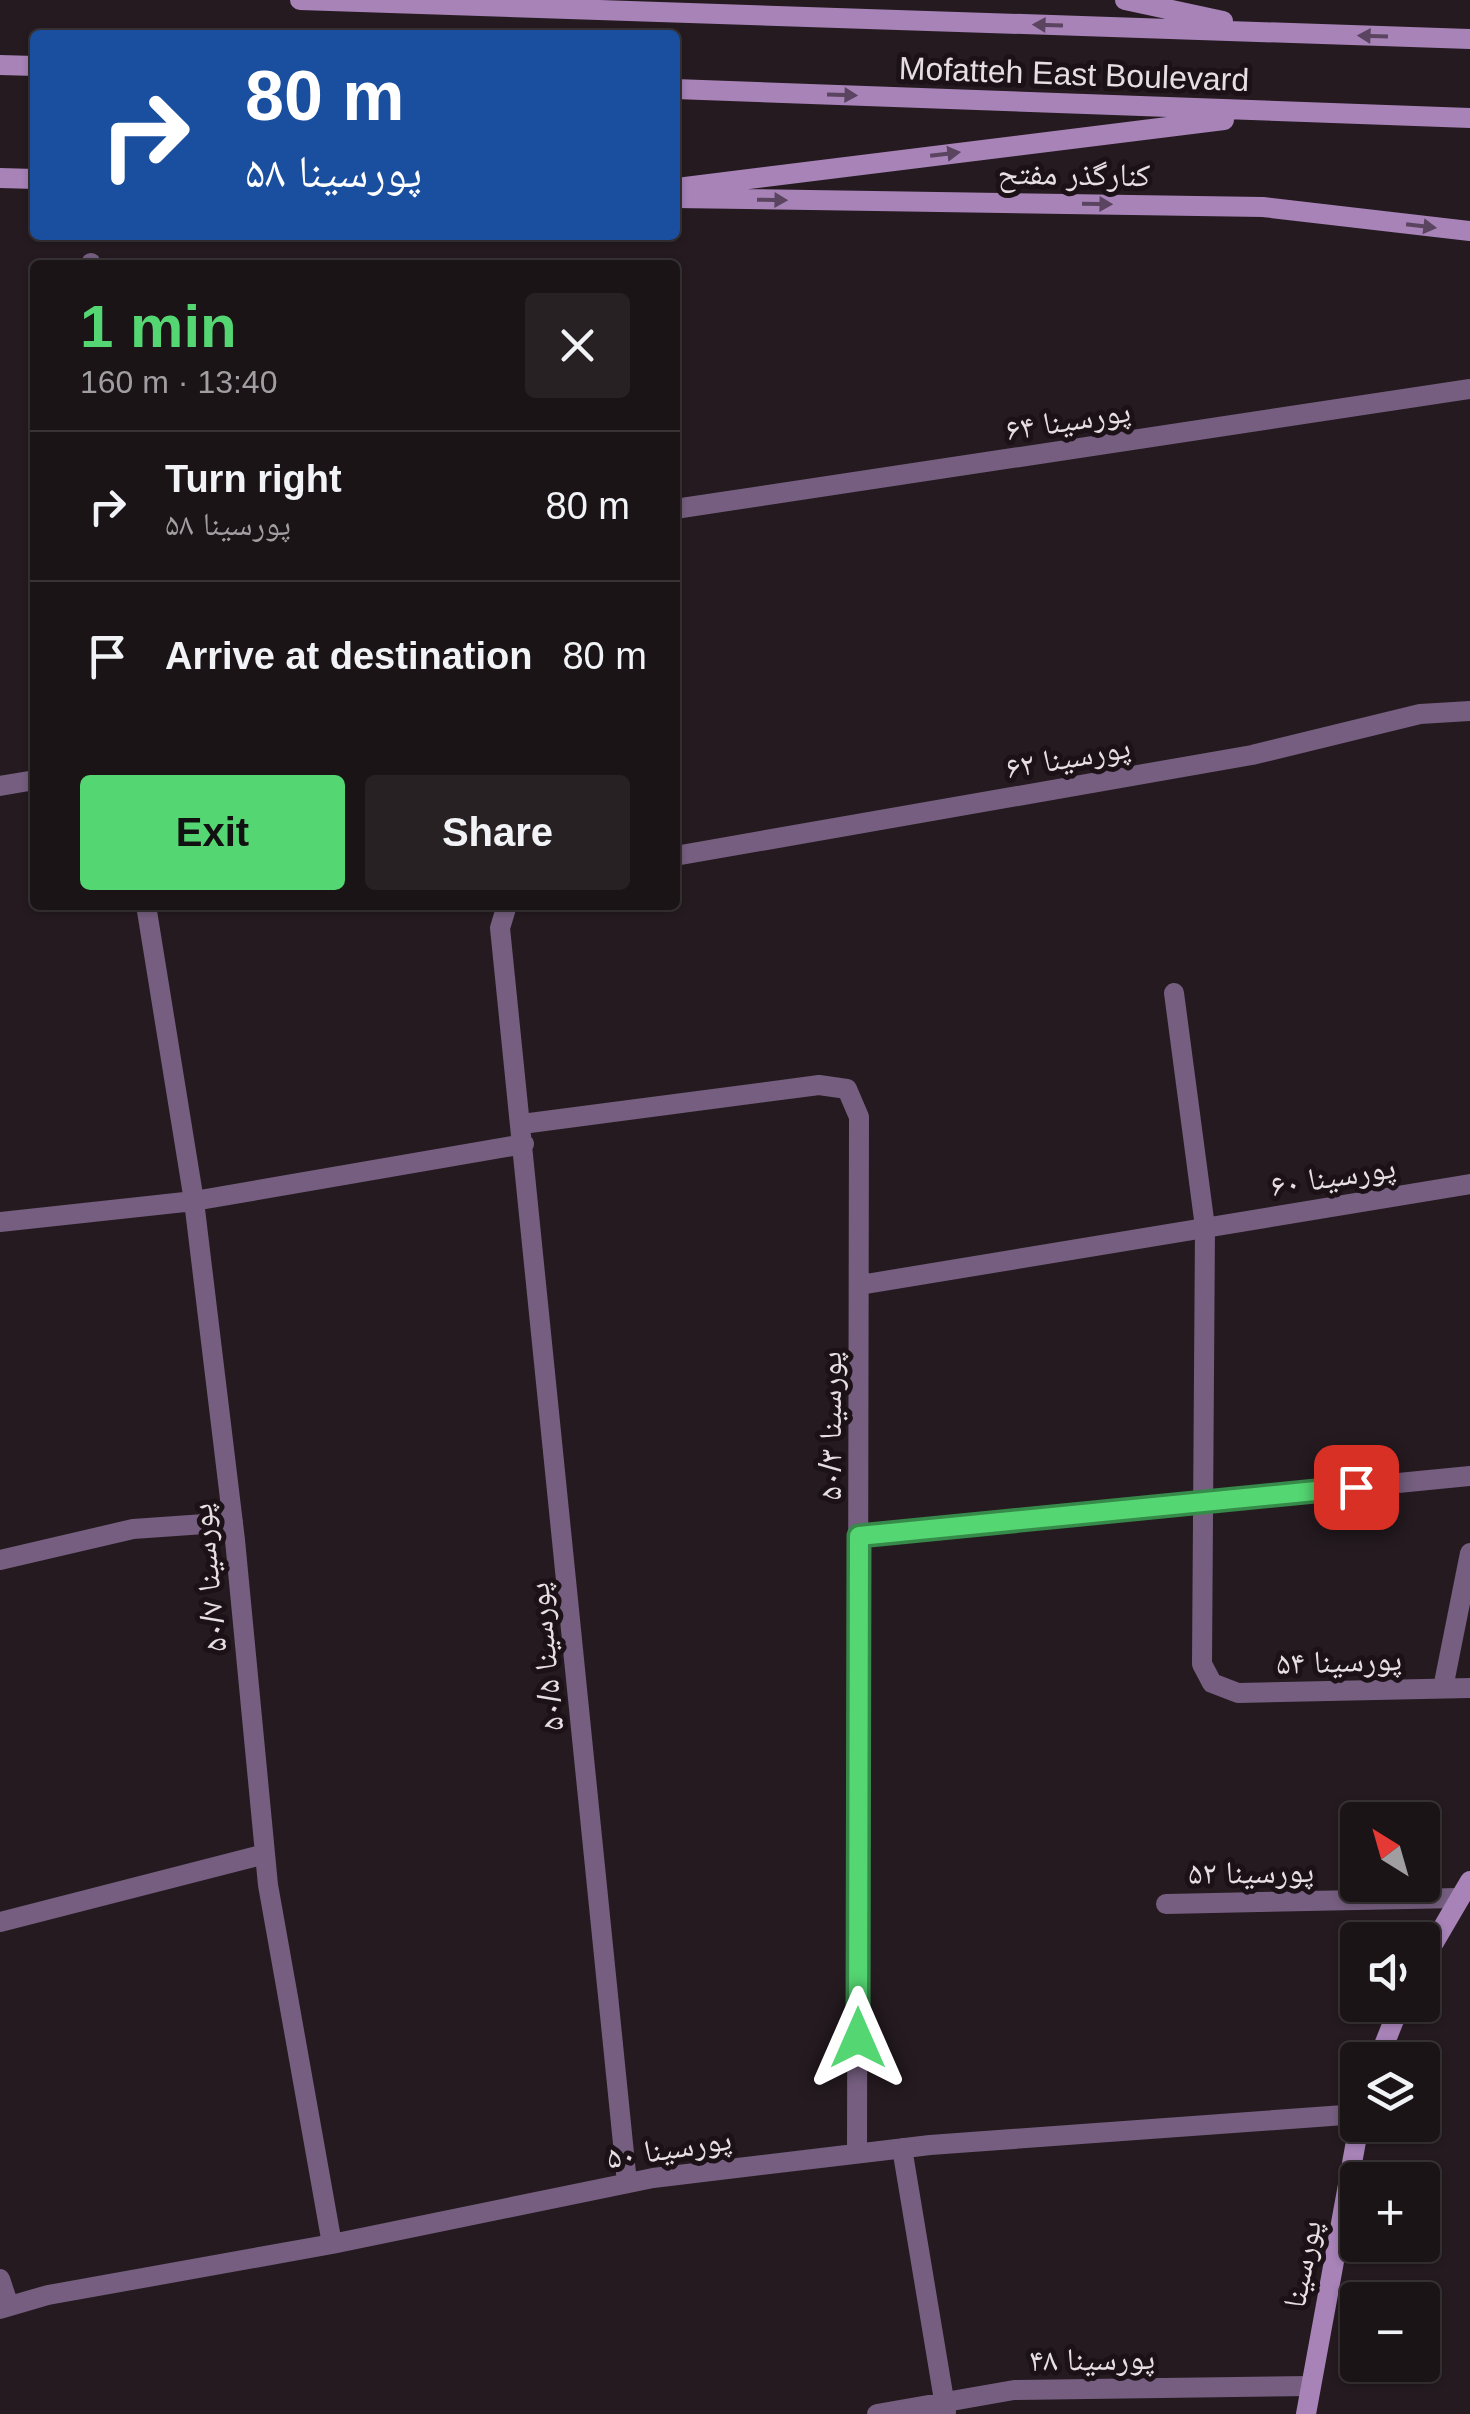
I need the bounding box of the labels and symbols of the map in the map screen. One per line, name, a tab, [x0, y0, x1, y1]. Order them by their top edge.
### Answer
one-way arrow	[1031, 17, 1063, 33]
one-way arrow	[1356, 28, 1388, 44]
street label: Mofatteh East Boulevard	[898, 50, 1250, 98]
one-way arrow	[827, 88, 859, 104]
one-way arrow	[930, 146, 962, 162]
street label: کنارگذر مفتح	[997, 155, 1151, 195]
one-way arrow	[757, 192, 789, 208]
one-way arrow	[1082, 197, 1114, 213]
one-way arrow	[1406, 218, 1438, 234]
street label: پورسینا ۶۴	[1003, 392, 1133, 449]
street label: پورسینا ۶۲	[1003, 728, 1133, 787]
street label: پورسینا ۶۰	[1268, 1148, 1398, 1205]
street label: پورسینا ۵۰/۳	[812, 1351, 849, 1501]
pin	[1314, 1445, 1399, 1530]
street label: پورسینا ۵۰/۷	[182, 1502, 235, 1654]
street label: پورسینا ۵۰/۵	[519, 1581, 572, 1733]
street label: پورسینا ۵۴	[1275, 1641, 1403, 1682]
north arrow	[1340, 1802, 1440, 1902]
street label: پورسینا ۵۲	[1188, 1853, 1314, 1892]
position arrow	[806, 1986, 910, 2090]
street label: پورسینا ۵۰	[604, 2120, 734, 2177]
street label: پورسینا	[1276, 2217, 1329, 2311]
street label: پورسینا ۴۸	[1029, 2340, 1155, 2379]

